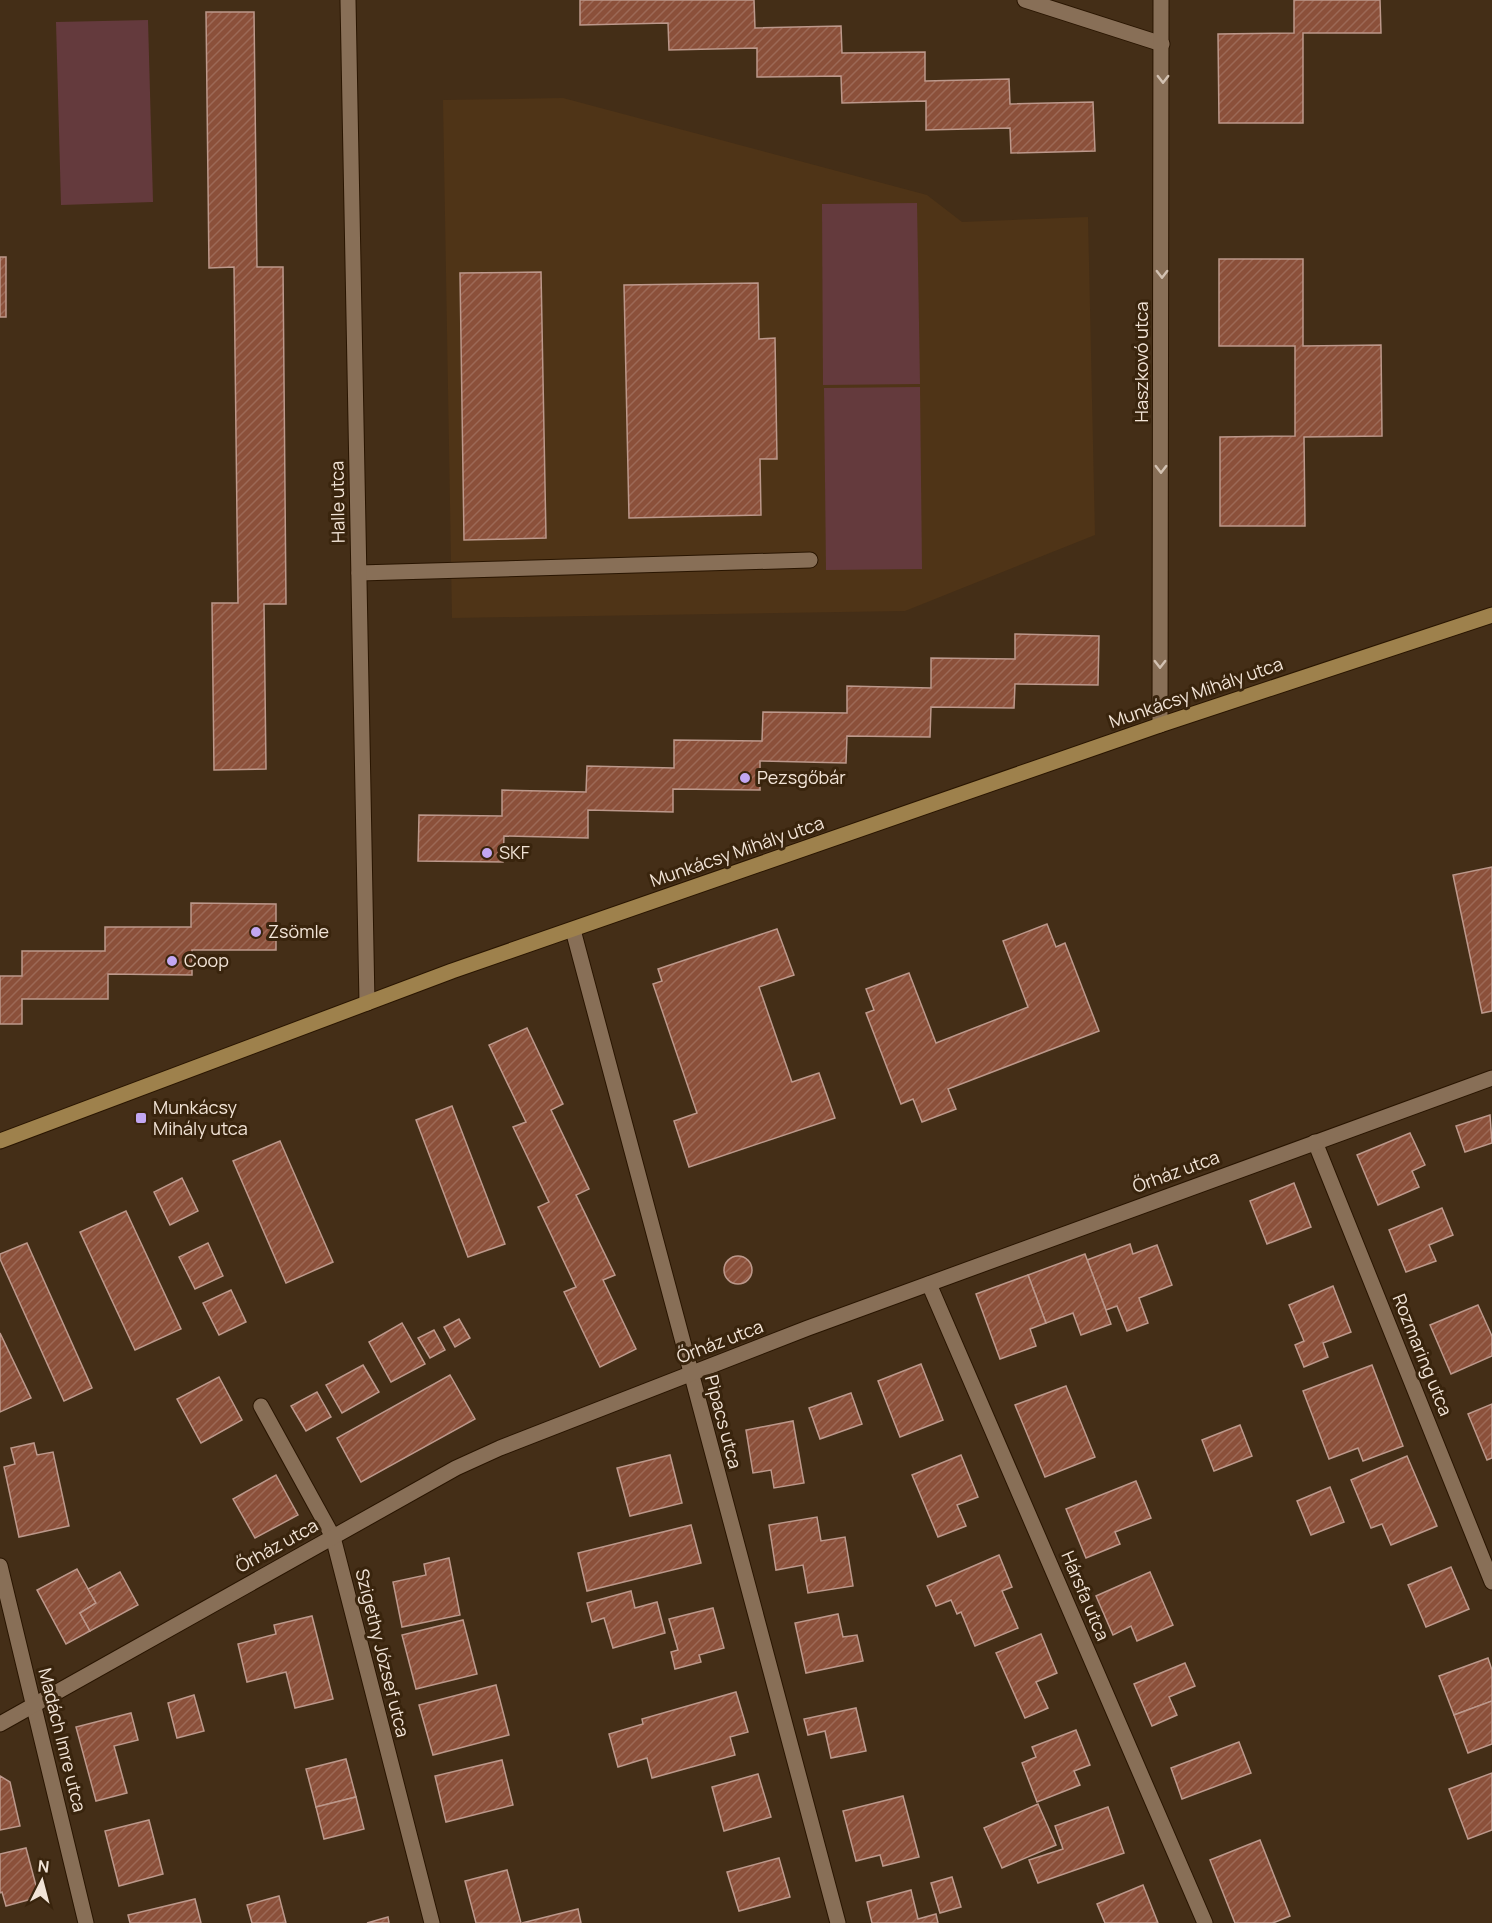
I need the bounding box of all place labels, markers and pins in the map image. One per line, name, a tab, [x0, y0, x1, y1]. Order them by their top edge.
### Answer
place label: Pezsgőbár	[757, 765, 846, 789]
marker: Pezsgőbár	[738, 771, 752, 785]
place label: SKF	[499, 840, 530, 864]
marker: SKF	[480, 846, 494, 860]
place label: Zsömle	[268, 919, 329, 943]
marker: Zsömle	[249, 925, 263, 939]
place label: Coop	[184, 948, 229, 972]
marker: Coop	[165, 954, 179, 968]
place label: Munkácsy Mihály utca	[153, 1095, 248, 1140]
marker: Munkácsy Mihály utca	[134, 1111, 148, 1125]

